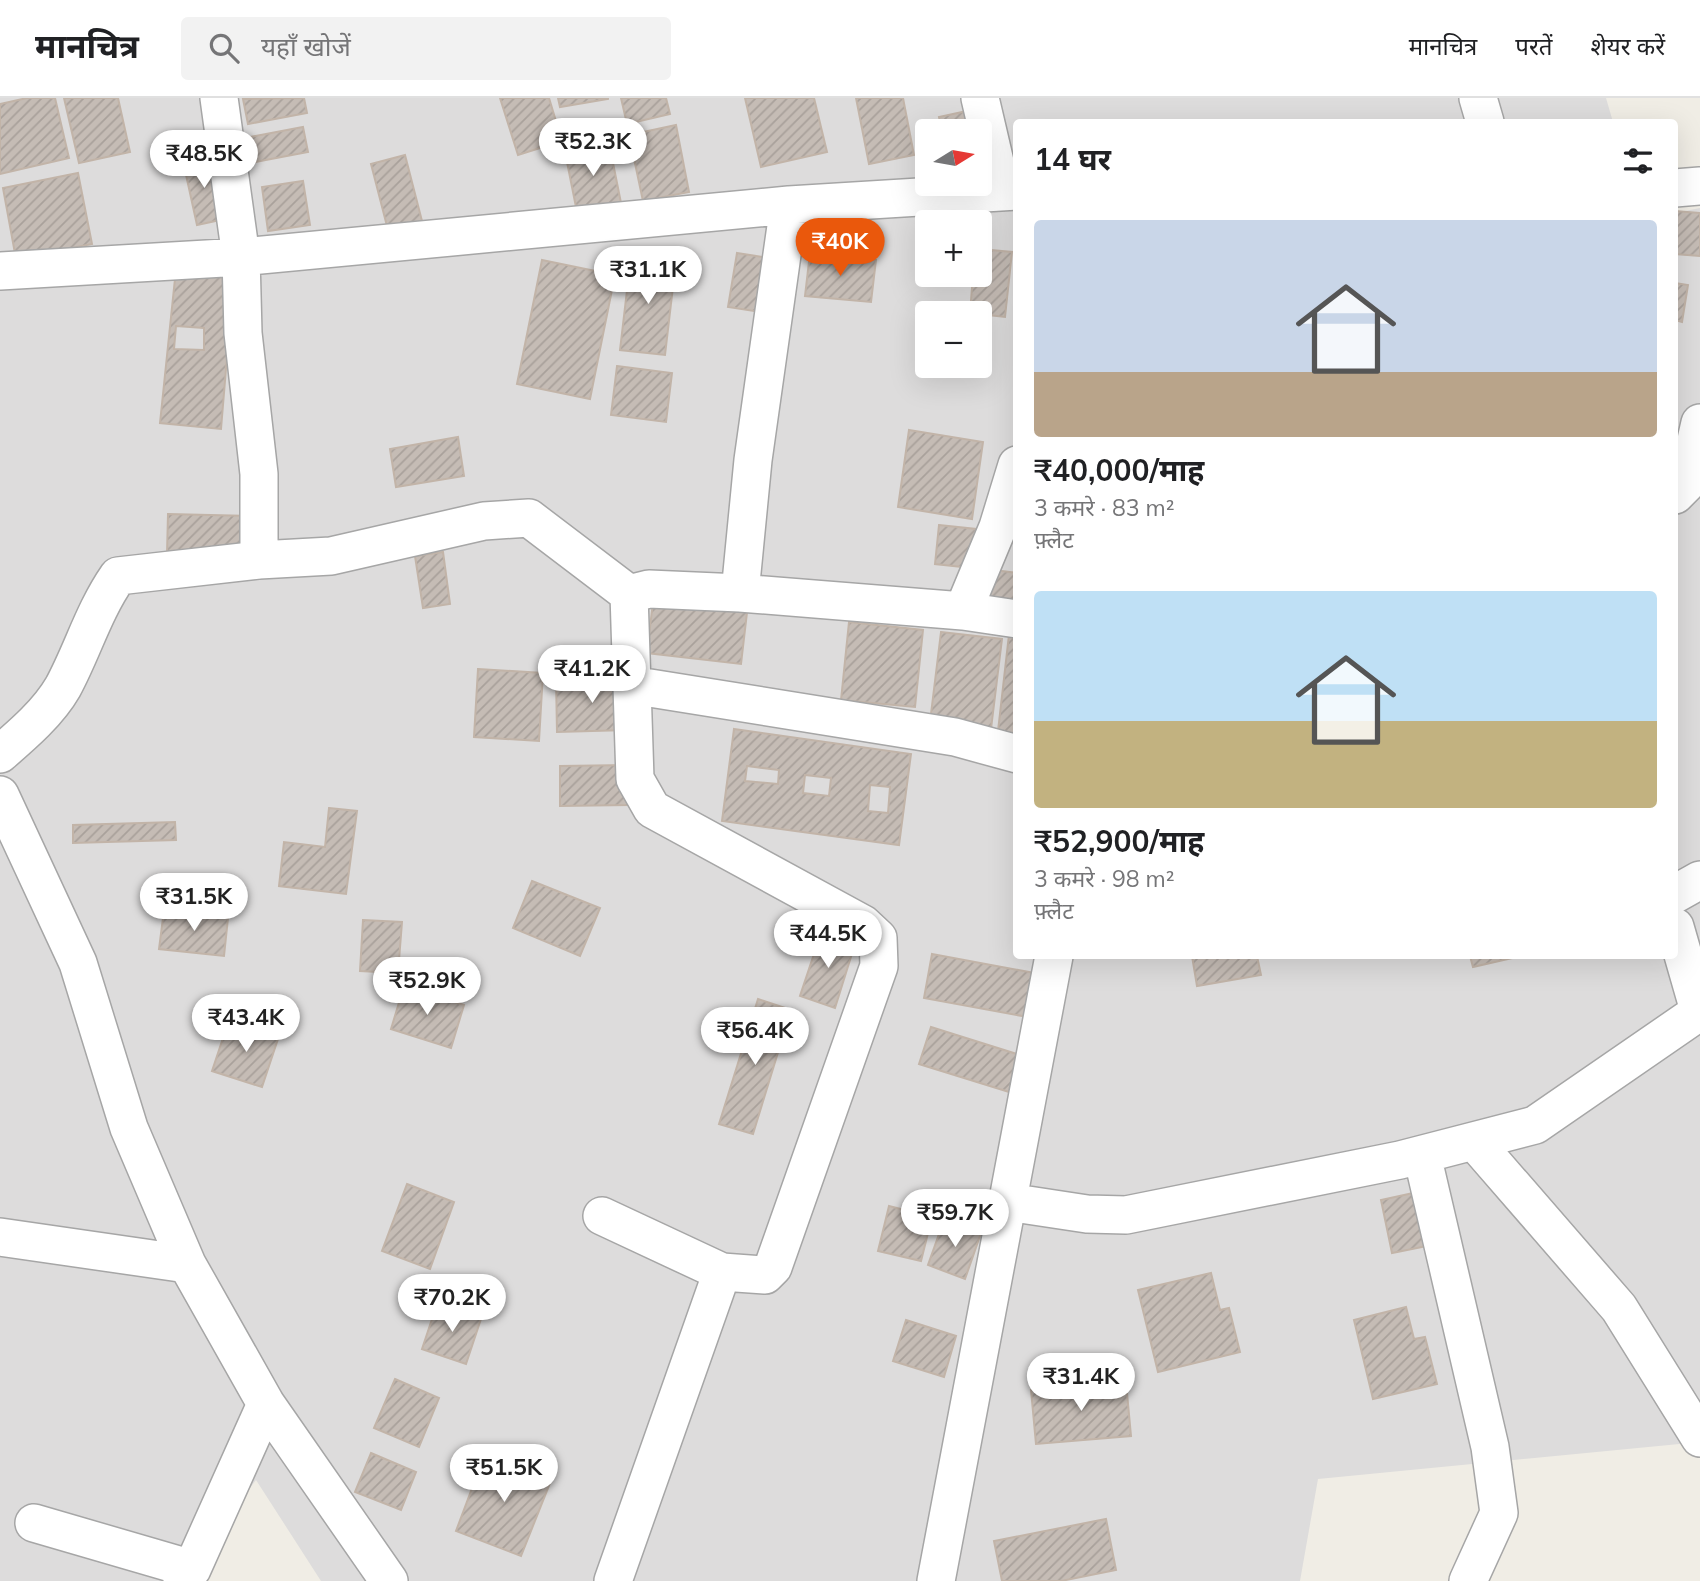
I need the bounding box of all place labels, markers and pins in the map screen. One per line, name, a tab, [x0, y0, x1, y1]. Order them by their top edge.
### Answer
pin: ₹52.3K	[536, 118, 650, 178]
pin: ₹48.5K	[147, 130, 261, 190]
pin: ₹40K	[799, 218, 881, 278]
pin: ₹31.1K	[591, 246, 705, 306]
pin: ₹41.2K	[535, 646, 649, 705]
pin: ₹31.5K	[137, 874, 251, 933]
pin: ₹44.5K	[771, 910, 885, 970]
pin: ₹52.9K	[370, 958, 484, 1017]
pin: ₹43.4K	[189, 995, 303, 1054]
pin: ₹56.4K	[698, 1007, 812, 1067]
pin: ₹59.7K	[898, 1190, 1012, 1249]
pin: ₹70.2K	[395, 1274, 509, 1334]
pin: ₹31.4K	[1024, 1354, 1138, 1413]
pin: ₹51.5K	[447, 1444, 561, 1504]

